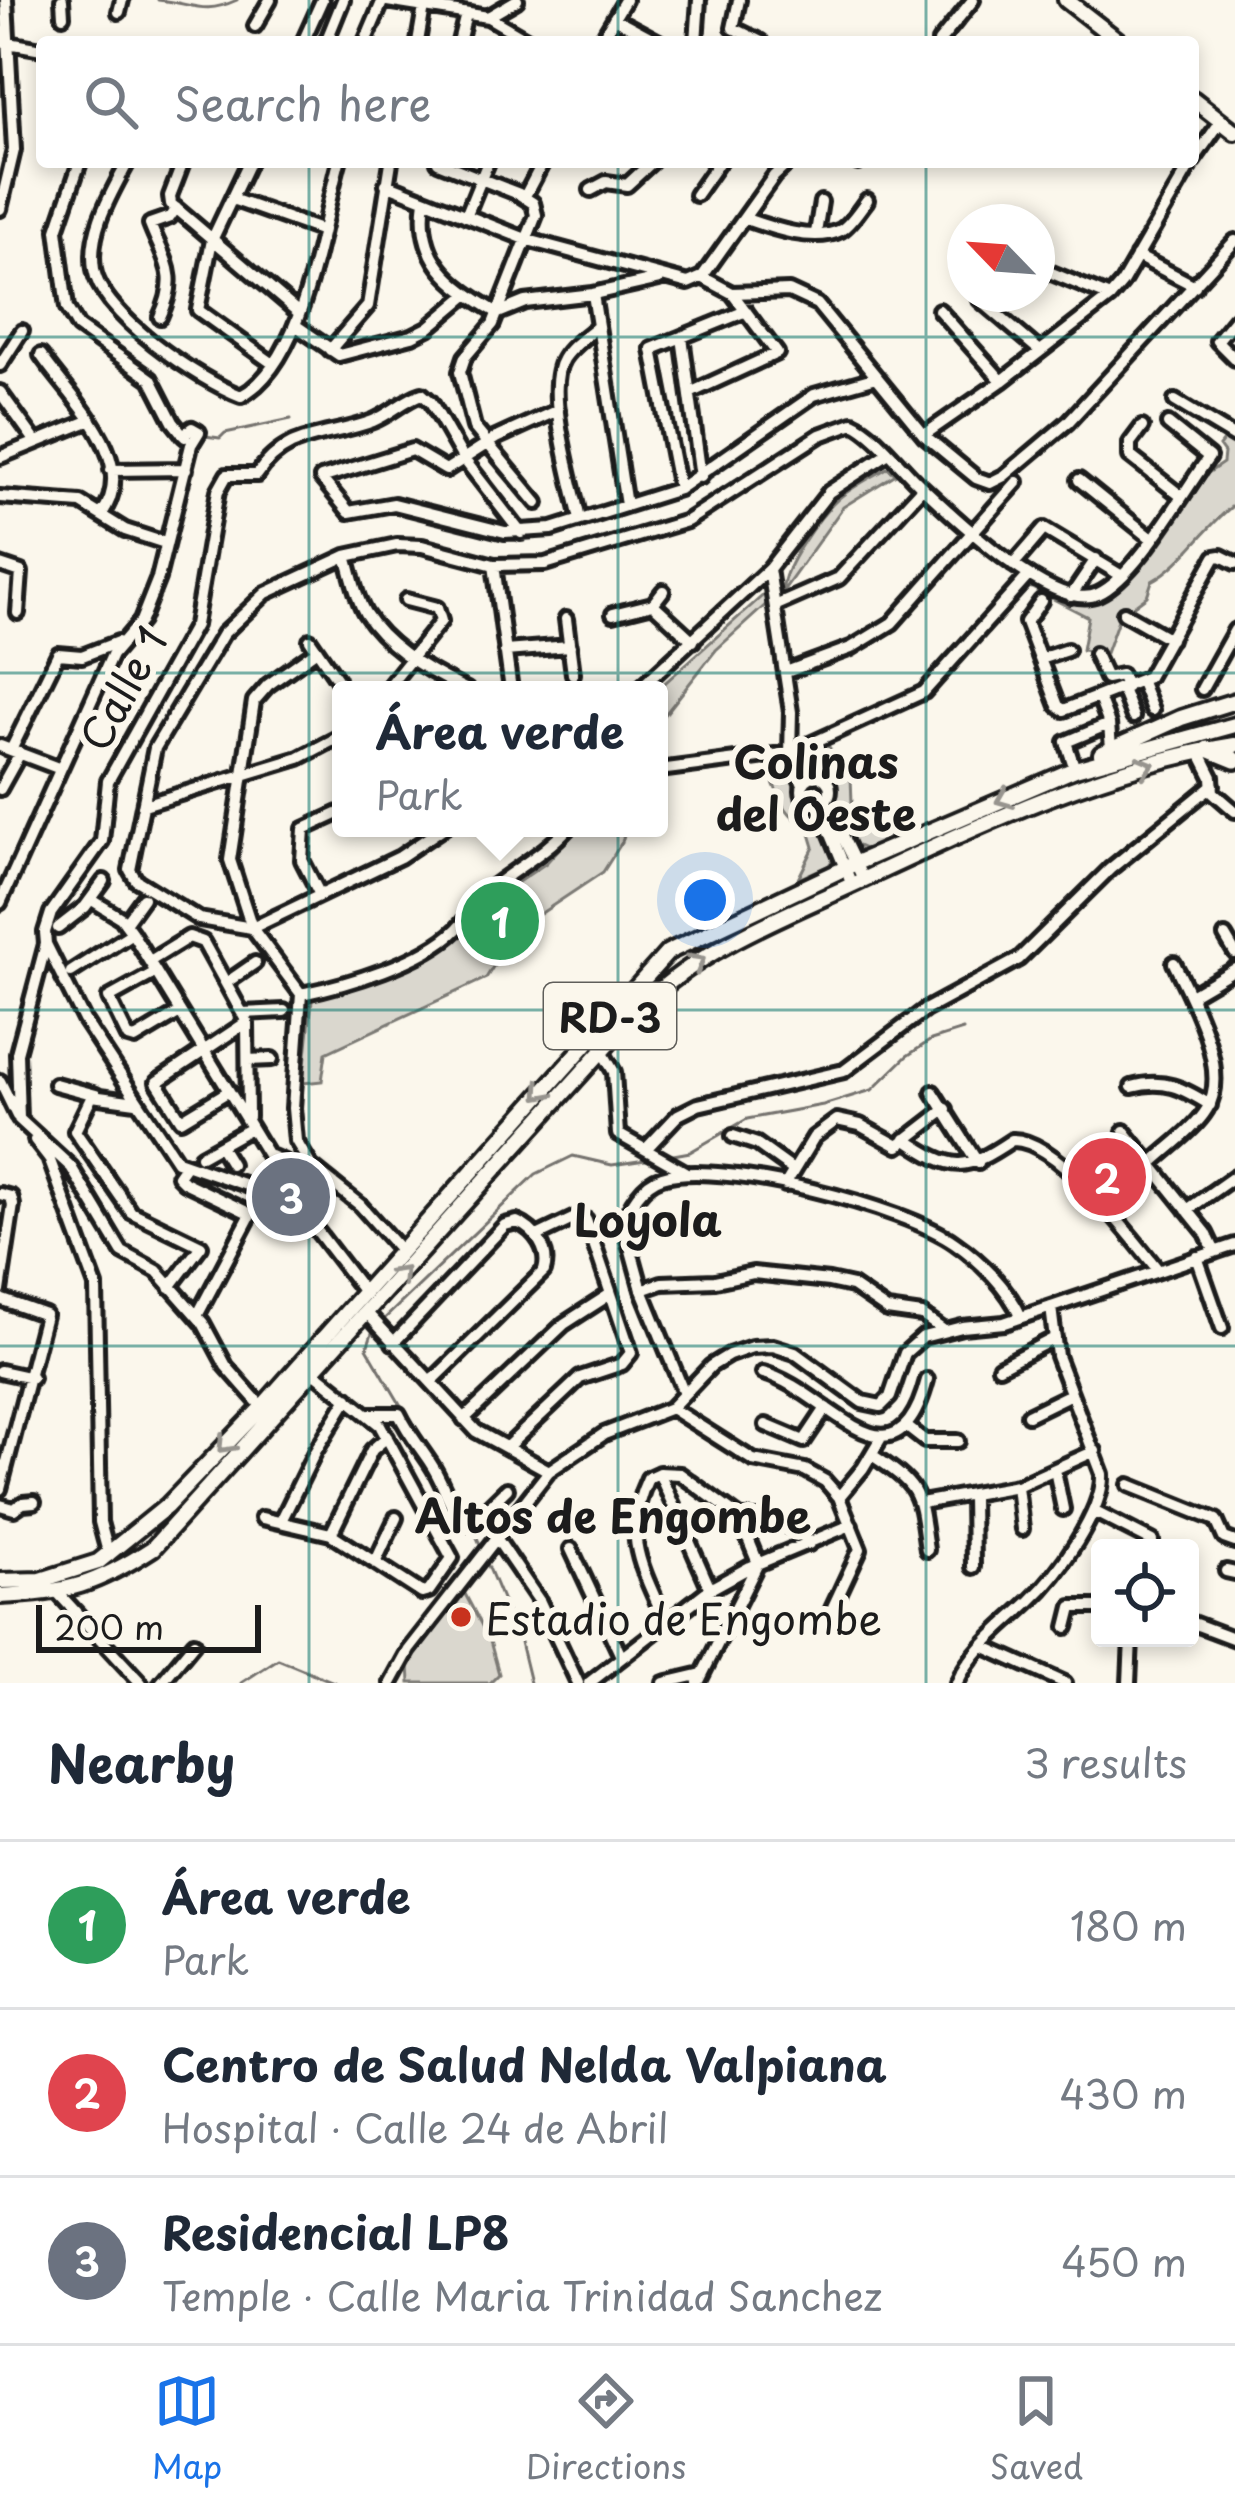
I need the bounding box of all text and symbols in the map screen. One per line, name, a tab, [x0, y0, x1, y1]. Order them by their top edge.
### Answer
search box	[36, 36, 1199, 168]
text: Search here	[174, 68, 431, 136]
icon: search	[78, 69, 144, 135]
north arrow	[947, 204, 1055, 312]
street label: Calle 1	[62, 615, 182, 761]
popup	[332, 681, 668, 837]
text: Área verde	[376, 696, 624, 764]
district label: Colinas del Oeste	[716, 726, 916, 846]
one-way arrow	[1135, 755, 1156, 780]
text: Park	[376, 764, 463, 823]
one-way arrow	[994, 784, 1015, 809]
your location	[675, 870, 735, 930]
pin: 1	[461, 876, 539, 966]
one-way arrow	[684, 953, 706, 976]
road number: RD-3	[544, 983, 676, 1049]
one-way arrow	[535, 1079, 556, 1100]
pin: 2	[1068, 1132, 1146, 1222]
pin: 3	[252, 1152, 330, 1242]
district label: Loyola	[574, 1184, 722, 1252]
one-way arrow	[386, 1267, 408, 1288]
one-way arrow	[218, 1431, 240, 1453]
district label: Altos de Engombe	[415, 1480, 811, 1548]
map controls	[1091, 1539, 1199, 1647]
button: locate	[1091, 1539, 1199, 1647]
place label: Estadio de Engombe	[485, 1586, 882, 1649]
scale bar	[36, 1599, 261, 1652]
text: 200 m	[54, 1601, 164, 1651]
marker: Estadio de Engombe	[448, 1604, 474, 1630]
text: Nearby	[48, 1723, 235, 1800]
text: 3 results	[1024, 1732, 1187, 1791]
text: Área verde	[162, 1861, 411, 1929]
text: 1	[78, 1895, 96, 1954]
text: 180 m	[1070, 1895, 1187, 1954]
text: Park	[162, 1929, 249, 1988]
text: Centro de Salud Nelda Valpiana	[162, 2029, 887, 2097]
text: 2	[73, 2063, 101, 2122]
text: 430 m	[1060, 2063, 1187, 2122]
text: Hospital · Calle 24 de Abril	[162, 2097, 668, 2156]
text: Residencial LP8	[162, 2197, 510, 2265]
text: 3	[74, 2231, 100, 2290]
text: 450 m	[1061, 2231, 1187, 2290]
text: Temple · Calle Maria Trinidad Sanchez	[162, 2265, 883, 2324]
tab: Map	[152, 2368, 222, 2490]
tab: Directions	[526, 2368, 686, 2490]
tab: Saved	[990, 2368, 1083, 2490]

